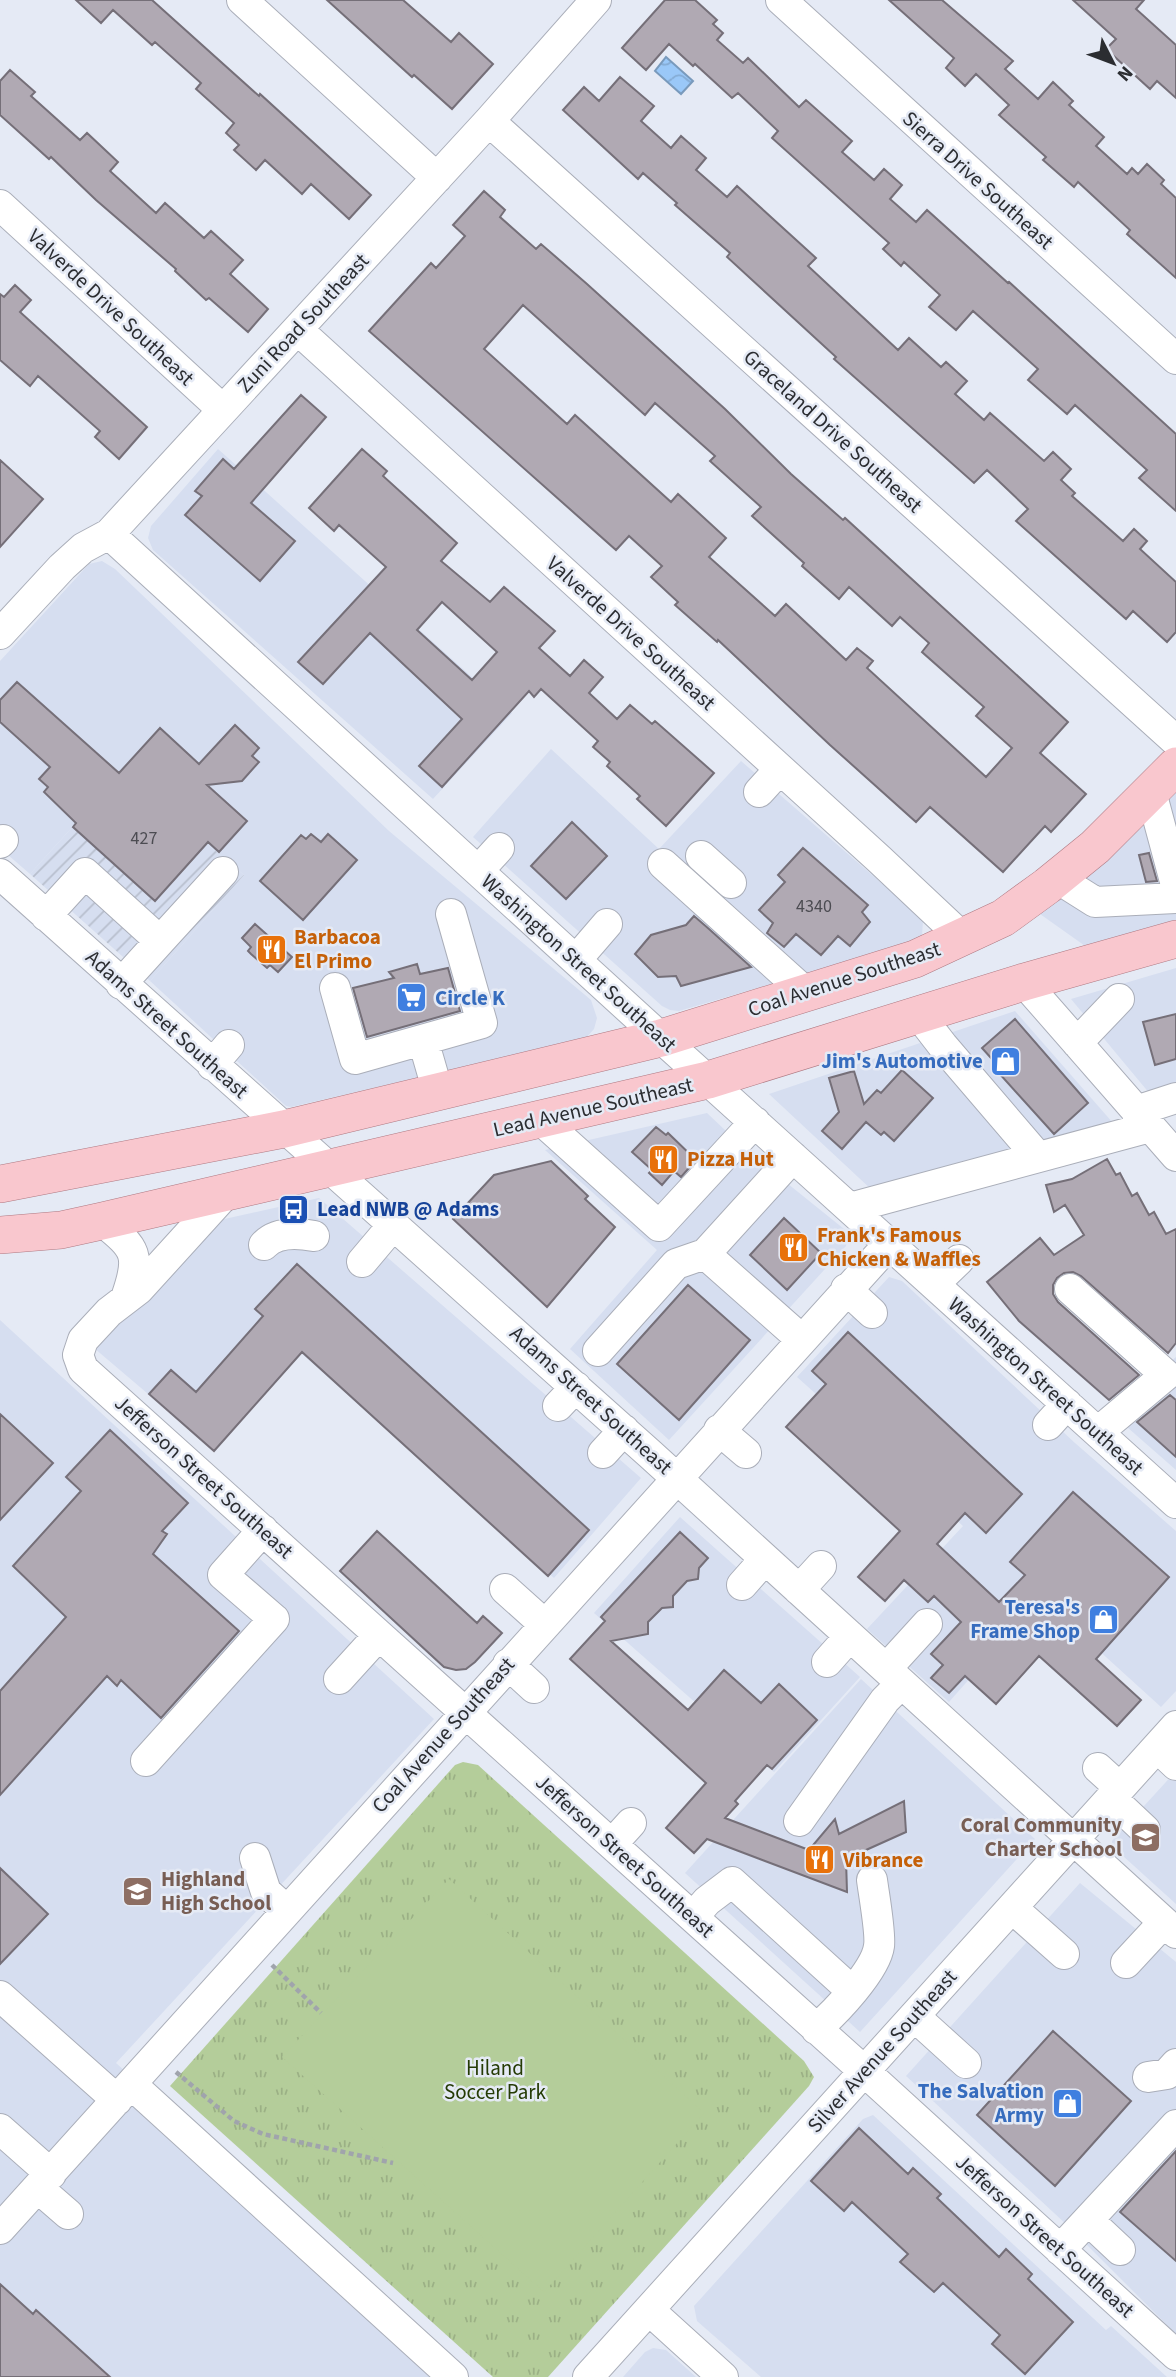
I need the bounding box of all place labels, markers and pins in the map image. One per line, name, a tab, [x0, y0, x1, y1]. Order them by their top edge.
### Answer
place label: Barbacoa El Primo	[294, 922, 381, 976]
restaurant icon: Barbacoa El Primo	[254, 932, 288, 966]
supermarket icon: Circle K	[395, 981, 429, 1015]
place label: Circle K	[435, 983, 506, 1013]
shop icon: Jim's Automotive	[989, 1044, 1023, 1078]
place label: Jim's Automotive	[821, 1046, 983, 1076]
restaurant icon: Pizza Hut	[647, 1142, 681, 1176]
place label: Pizza Hut	[687, 1144, 774, 1174]
bus stop icon: Lead NWB @ Adams	[277, 1192, 311, 1226]
place label: Lead NWB @ Adams	[317, 1194, 499, 1224]
place label: Frank's Famous Chicken & Waffles	[817, 1220, 981, 1274]
restaurant icon: Frank's Famous Chicken & Waffles	[777, 1230, 811, 1264]
place label: Teresa's Frame Shop	[970, 1592, 1080, 1646]
shop icon: Teresa's Frame Shop	[1086, 1602, 1120, 1636]
place label: Coral Community Charter School	[960, 1810, 1122, 1864]
school or university icon: Coral Community Charter School	[1128, 1820, 1162, 1854]
restaurant icon: Vibrance	[803, 1843, 837, 1877]
place label: Vibrance	[842, 1845, 924, 1875]
place label: Highland High School	[161, 1864, 271, 1918]
school or university icon: Highland High School	[121, 1874, 155, 1908]
place label: The Salvation Army	[918, 2076, 1044, 2130]
shop icon: The Salvation Army	[1050, 2086, 1084, 2120]

